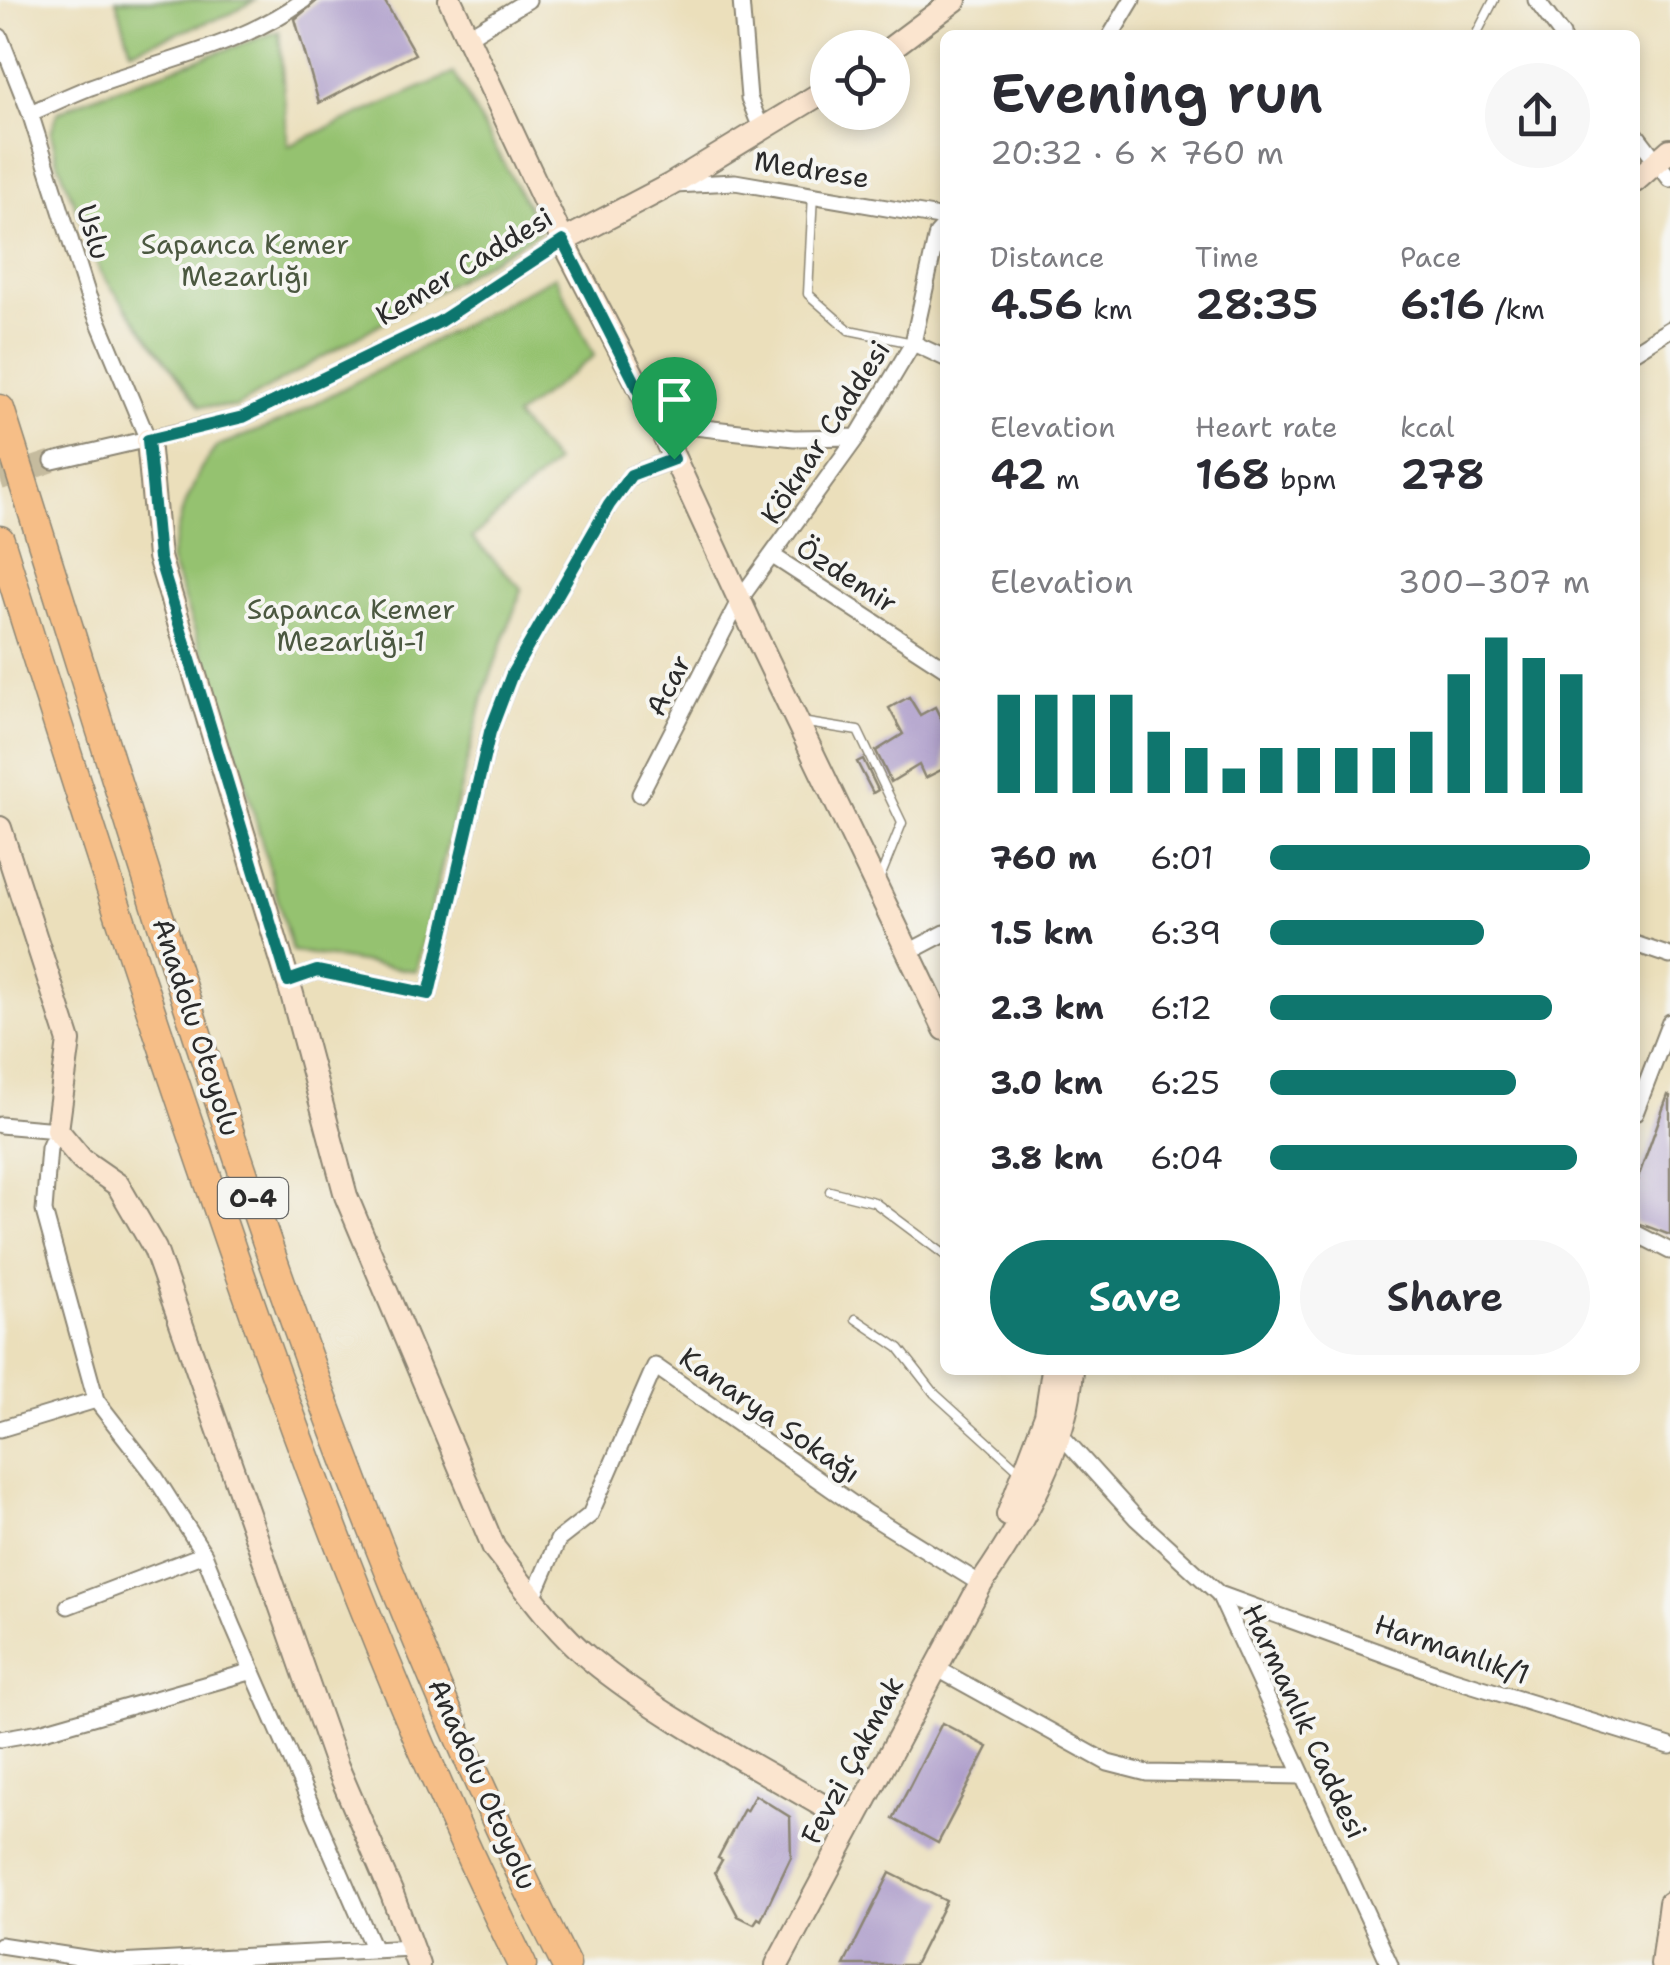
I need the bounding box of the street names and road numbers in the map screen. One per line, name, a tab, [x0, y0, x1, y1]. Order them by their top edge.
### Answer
street label: Medrese	[752, 141, 872, 197]
street label: Kemer Caddesi	[368, 198, 560, 334]
street label: Uslu	[68, 200, 120, 264]
street label: Köknar Caddesi	[751, 333, 899, 531]
street label: Özdemir	[789, 528, 905, 622]
street label: Acar	[636, 648, 700, 722]
street label: Anadolu Otoyolu	[144, 913, 250, 1141]
road number: O-4	[218, 1178, 288, 1218]
street label: Kanarya Sokağı	[672, 1338, 868, 1492]
street label: Harmanlık Caddesi	[1234, 1597, 1376, 1845]
street label: Harmanlık/1	[1370, 1605, 1534, 1693]
street label: Fevzi Çakmak	[792, 1669, 912, 1851]
street label: Anadolu Otoyolu	[419, 1672, 547, 1896]

